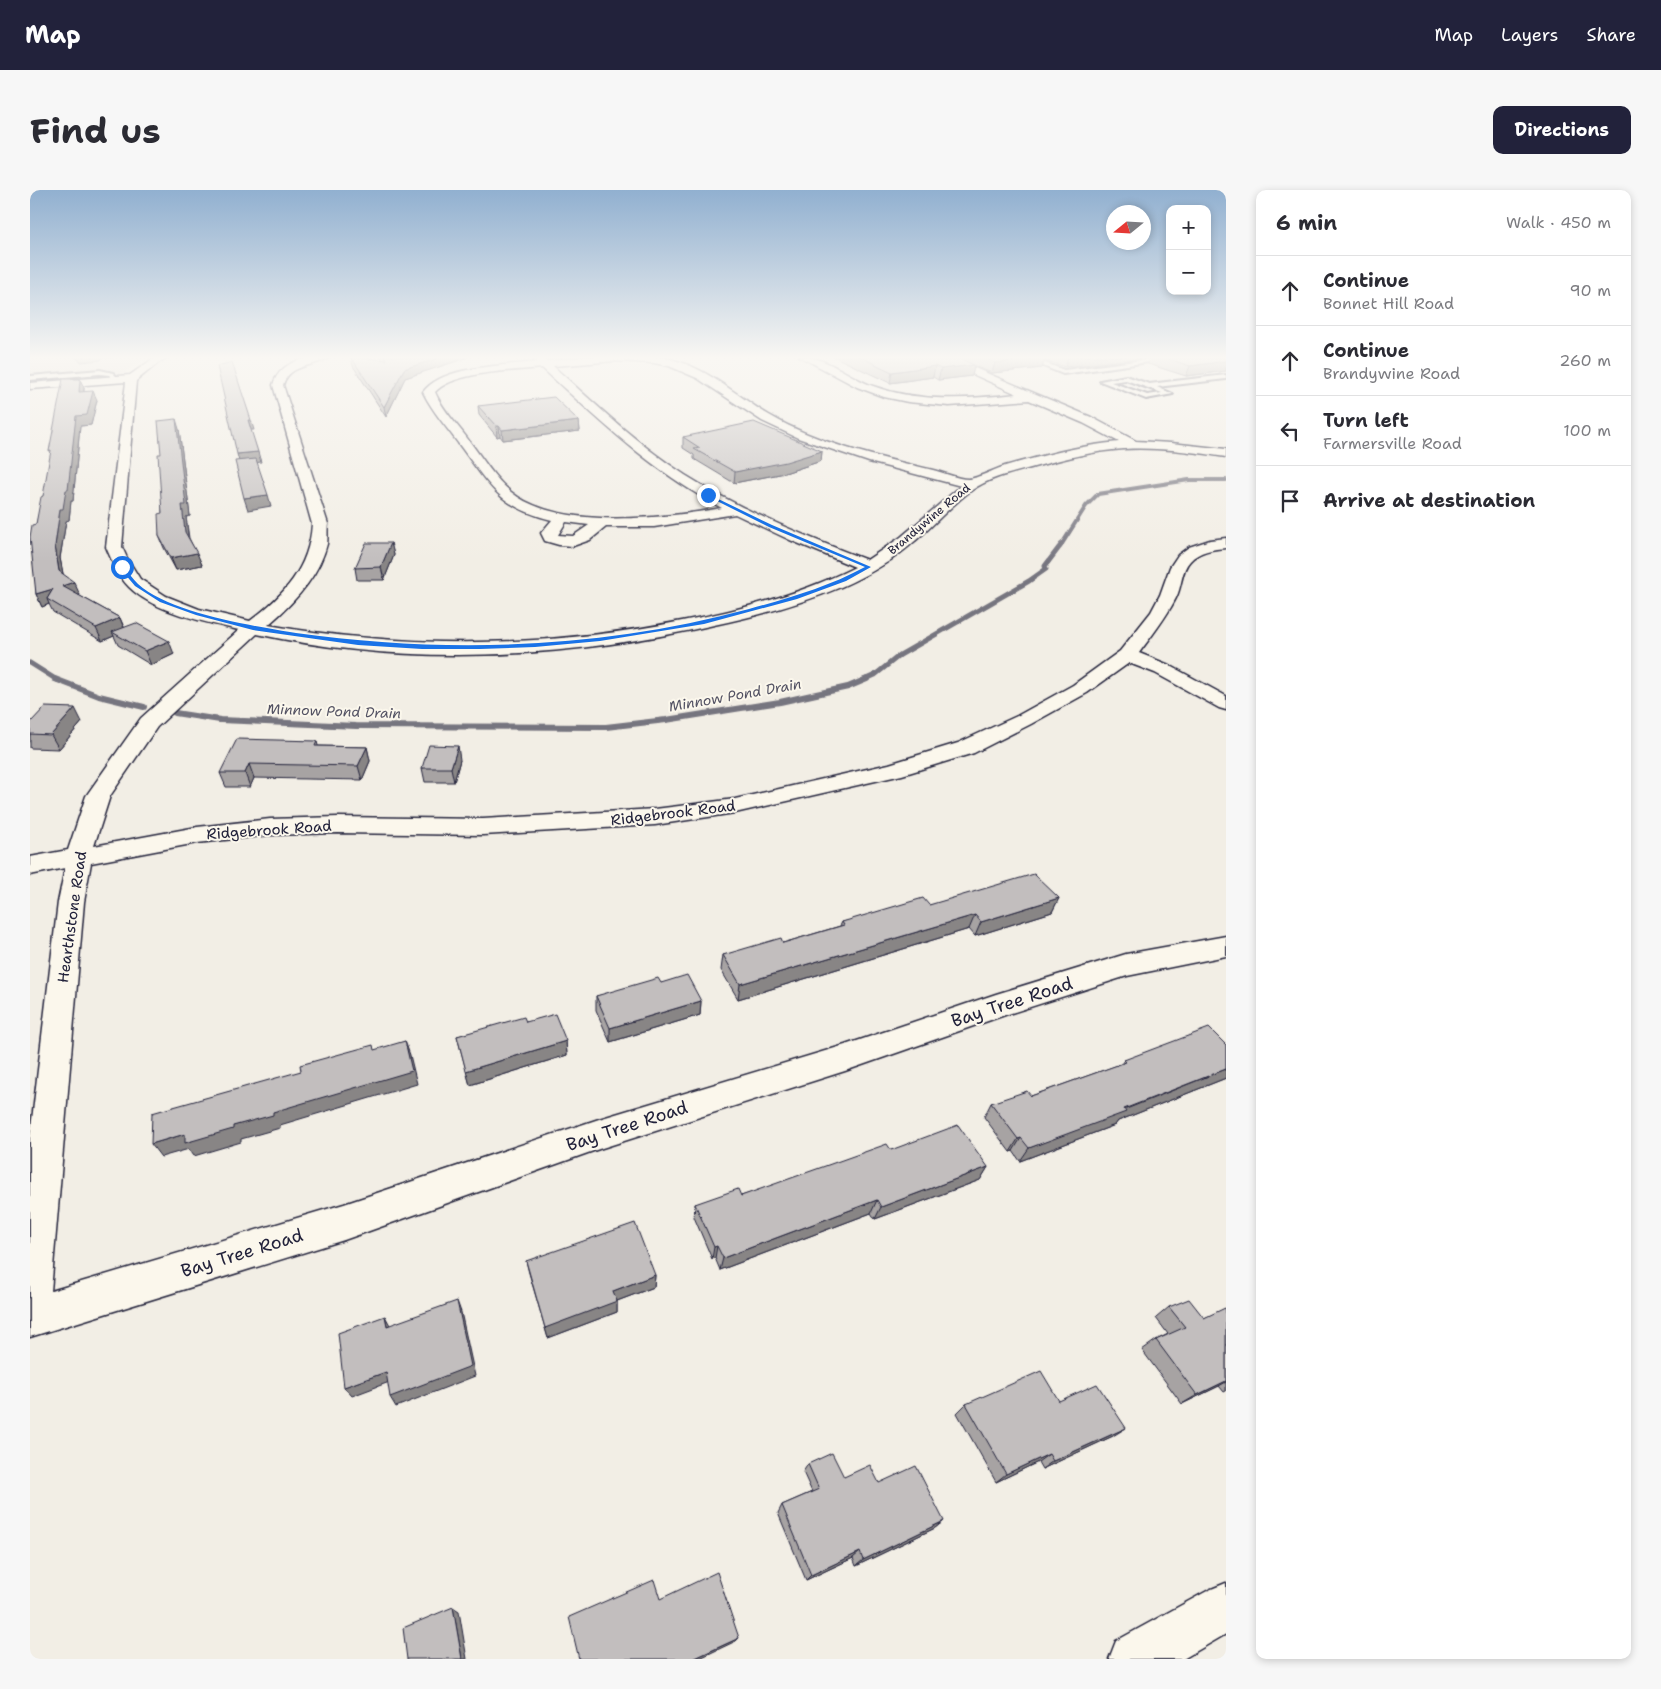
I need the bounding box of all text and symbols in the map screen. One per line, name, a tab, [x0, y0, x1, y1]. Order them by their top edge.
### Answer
text: Map	[25, 19, 81, 51]
text: Map	[1435, 23, 1473, 47]
text: Layers	[1501, 23, 1558, 47]
text: Share	[1586, 23, 1636, 47]
button: Directions	[1493, 106, 1631, 154]
text: Find us	[30, 107, 161, 154]
north arrow	[1106, 205, 1151, 250]
map controls	[1166, 205, 1211, 295]
button: +	[1166, 205, 1211, 250]
text: 6 min	[1276, 209, 1337, 237]
text: Walk · 450 m	[1506, 212, 1611, 233]
button: −	[1166, 250, 1211, 295]
text: Continue	[1323, 268, 1409, 293]
icon: ahead	[1276, 277, 1304, 305]
text: 90 m	[1570, 280, 1611, 301]
text: Bonnet Hill Road	[1323, 293, 1454, 314]
text: Continue	[1323, 338, 1409, 363]
icon: ahead	[1276, 347, 1304, 375]
text: 260 m	[1559, 350, 1611, 371]
text: Brandywine Road	[1323, 363, 1460, 384]
text: Turn left	[1323, 408, 1409, 433]
icon: left	[1276, 417, 1304, 445]
text: 100 m	[1563, 420, 1611, 441]
text: Farmersville Road	[1323, 433, 1462, 454]
street label: Brandywine Road	[884, 480, 974, 558]
route end	[697, 484, 720, 507]
icon: arrive	[1276, 487, 1304, 515]
text: Arrive at destination	[1323, 488, 1535, 513]
route start	[111, 556, 134, 579]
water label: Minnow Pond Drain	[667, 674, 803, 716]
water label: Minnow Pond Drain	[267, 700, 401, 722]
street label: Ridgebrook Road	[609, 795, 737, 831]
street label: Ridgebrook Road	[206, 816, 333, 844]
street label: Hearthstone Road	[53, 849, 91, 984]
street label: Bay Tree Road	[948, 971, 1076, 1033]
street label: Bay Tree Road	[563, 1095, 691, 1157]
street label: Bay Tree Road	[178, 1223, 306, 1283]

